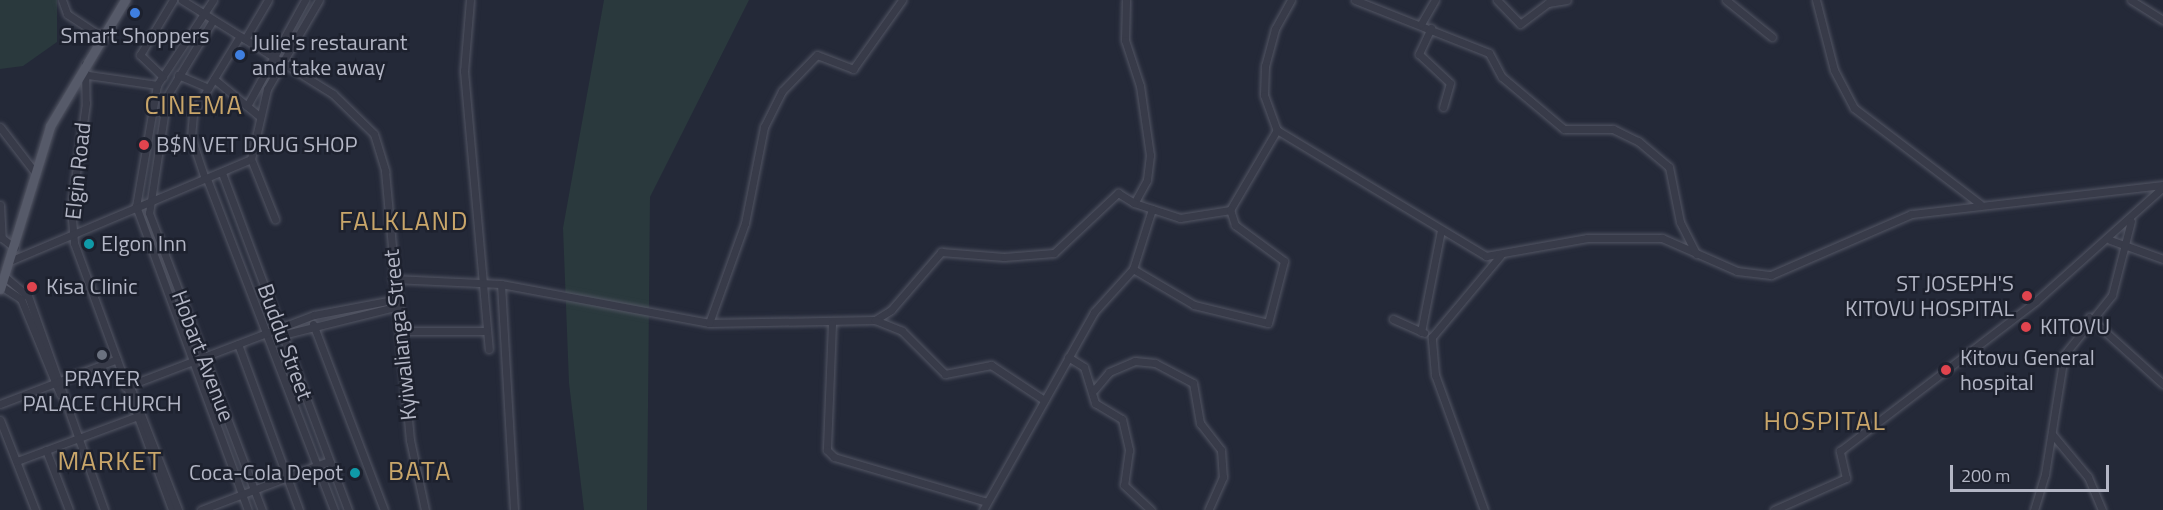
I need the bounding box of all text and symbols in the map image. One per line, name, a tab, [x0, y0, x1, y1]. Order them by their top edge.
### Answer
marker: Smart Shoppers	[128, 6, 142, 20]
place label: Smart Shoppers	[60, 23, 210, 49]
place label: Julie's restaurant and take away	[252, 29, 408, 80]
marker: Julie's restaurant and take away	[233, 48, 247, 62]
district label: CINEMA	[145, 89, 243, 121]
street label: Elgin Road	[60, 121, 96, 221]
place label: B$N VET DRUG SHOP	[156, 132, 358, 158]
marker: B$N VET DRUG SHOP	[137, 138, 151, 152]
district label: FALKLAND	[339, 205, 469, 237]
place label: Elgon Inn	[101, 231, 187, 257]
marker: Elgon Inn	[82, 237, 96, 251]
street label: Kyiwalianga Street	[378, 248, 422, 422]
place label: ST JOSEPH'S KITOVU HOSPITAL	[1845, 270, 2014, 322]
place label: Kisa Clinic	[46, 274, 138, 300]
marker: Kisa Clinic	[23, 278, 41, 296]
street label: Buddu Street	[252, 280, 318, 404]
street label: Hobart Avenue	[166, 287, 240, 425]
marker: ST JOSEPH'S KITOVU HOSPITAL	[2018, 287, 2036, 305]
place label: KITOVU	[2040, 314, 2110, 340]
marker: KITOVU	[2017, 318, 2035, 336]
place label: Kitovu General hospital	[1960, 344, 2095, 396]
marker: PRAYER PALACE CHURCH	[95, 348, 109, 362]
marker: Kitovu General hospital	[1937, 361, 1955, 379]
place label: PRAYER PALACE CHURCH	[22, 365, 182, 416]
district label: HOSPITAL	[1763, 405, 1887, 437]
district label: MARKET	[57, 445, 163, 477]
scale bar	[1953, 453, 2112, 491]
district label: BATA	[388, 455, 452, 487]
place label: Coca-Cola Depot	[189, 460, 343, 486]
text: 200 m	[1961, 462, 2010, 489]
marker: Coca-Cola Depot	[348, 466, 362, 480]

